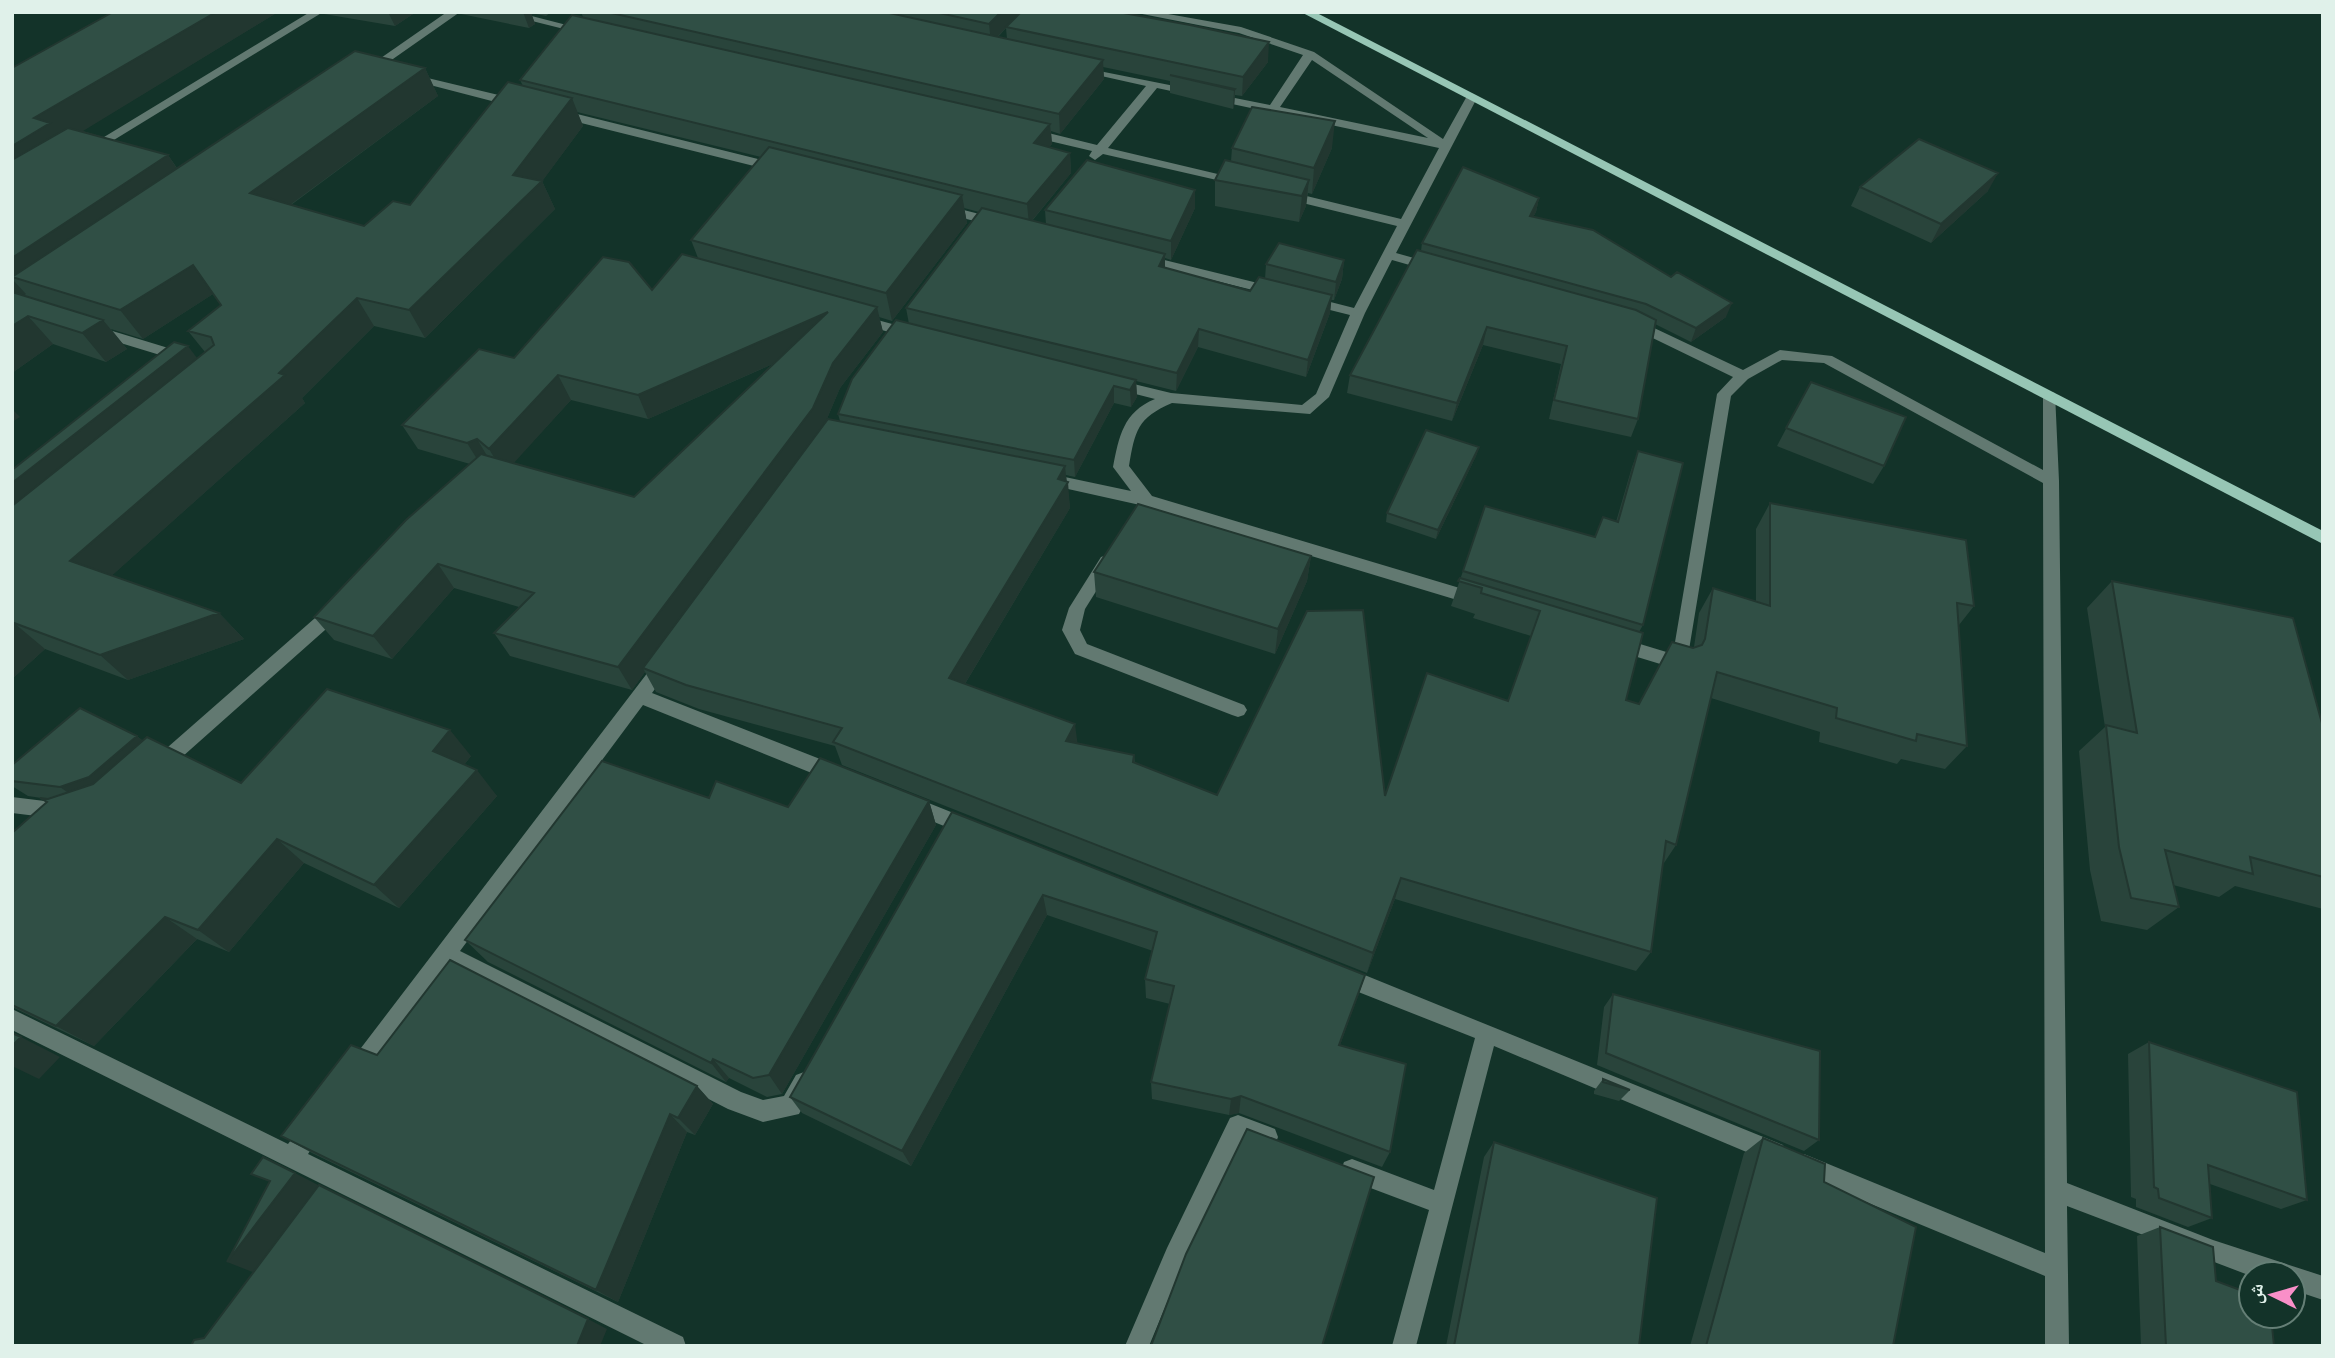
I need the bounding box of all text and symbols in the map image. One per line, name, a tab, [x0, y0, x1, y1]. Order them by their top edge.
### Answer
north arrow	[2237, 1260, 2307, 1330]
text: ش	[2244, 1283, 2268, 1305]

